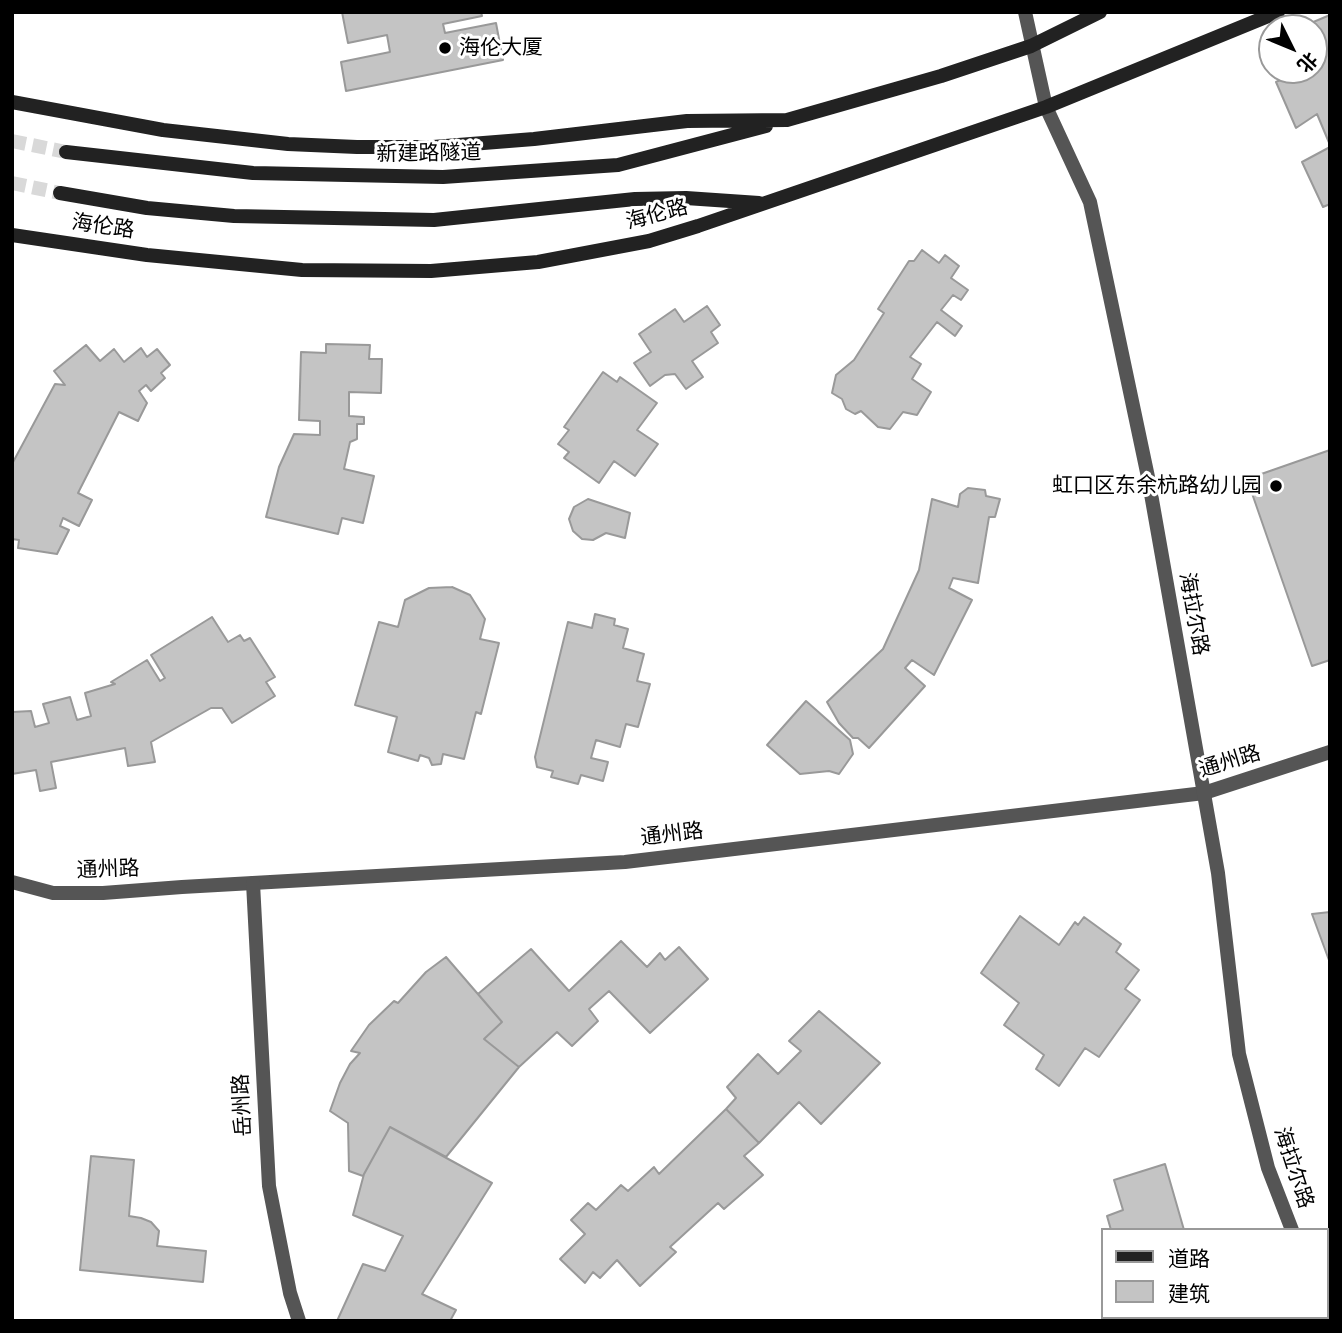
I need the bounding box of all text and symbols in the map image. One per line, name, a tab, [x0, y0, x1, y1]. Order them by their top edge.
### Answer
north arrow	[1258, 14, 1328, 84]
place label: 海伦大厦	[459, 35, 543, 61]
marker: 海伦大厦	[437, 40, 453, 56]
text: 北	[1293, 48, 1321, 76]
street label: 新建路隧道	[376, 140, 482, 168]
street label: 海伦路	[623, 195, 691, 235]
street label: 海伦路	[70, 210, 136, 244]
place label: 虹口区东余杭路幼儿园	[1052, 473, 1262, 499]
marker: 虹口区东余杭路幼儿园	[1268, 478, 1284, 494]
street label: 海拉尔路	[1173, 570, 1213, 658]
street label: 通州路	[1196, 741, 1264, 783]
street label: 通州路	[639, 819, 705, 851]
street label: 通州路	[76, 856, 140, 884]
street label: 岳州路	[229, 1073, 257, 1137]
street label: 海拉尔路	[1268, 1124, 1318, 1212]
legend	[1100, 1228, 1328, 1319]
text: 道路	[1168, 1247, 1210, 1270]
text: 建筑	[1168, 1282, 1210, 1305]

